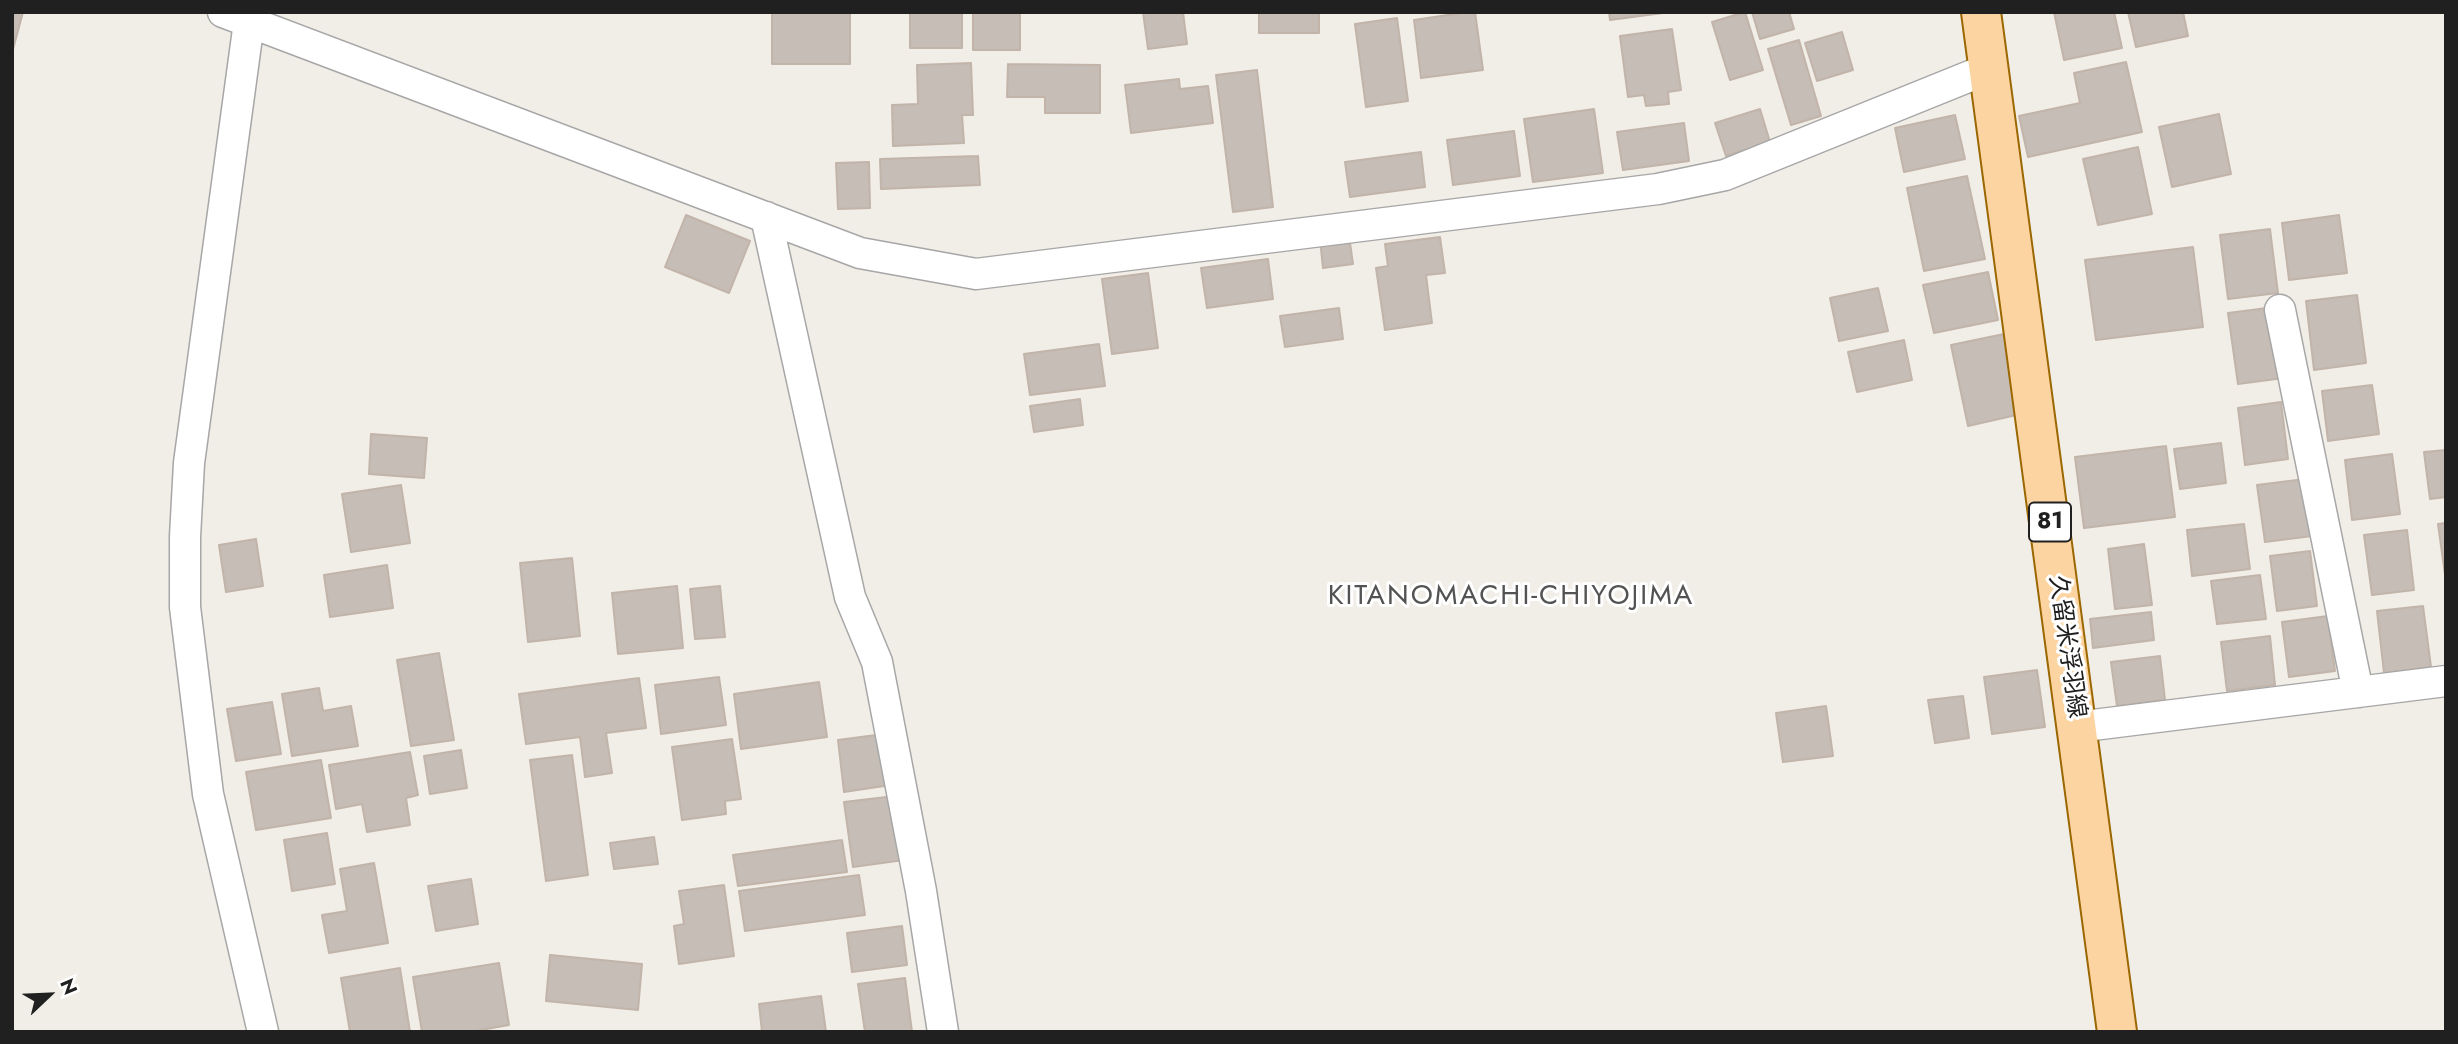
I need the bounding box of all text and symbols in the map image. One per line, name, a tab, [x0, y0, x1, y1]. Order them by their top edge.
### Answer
road number: 81	[2029, 502, 2071, 542]
street label: 久留米浮羽線	[2042, 574, 2090, 720]
district label: KITANOMACHI-CHIYOJIMA	[1330, 580, 1692, 614]
north arrow	[14, 960, 84, 1030]
text: N	[53, 974, 84, 999]

